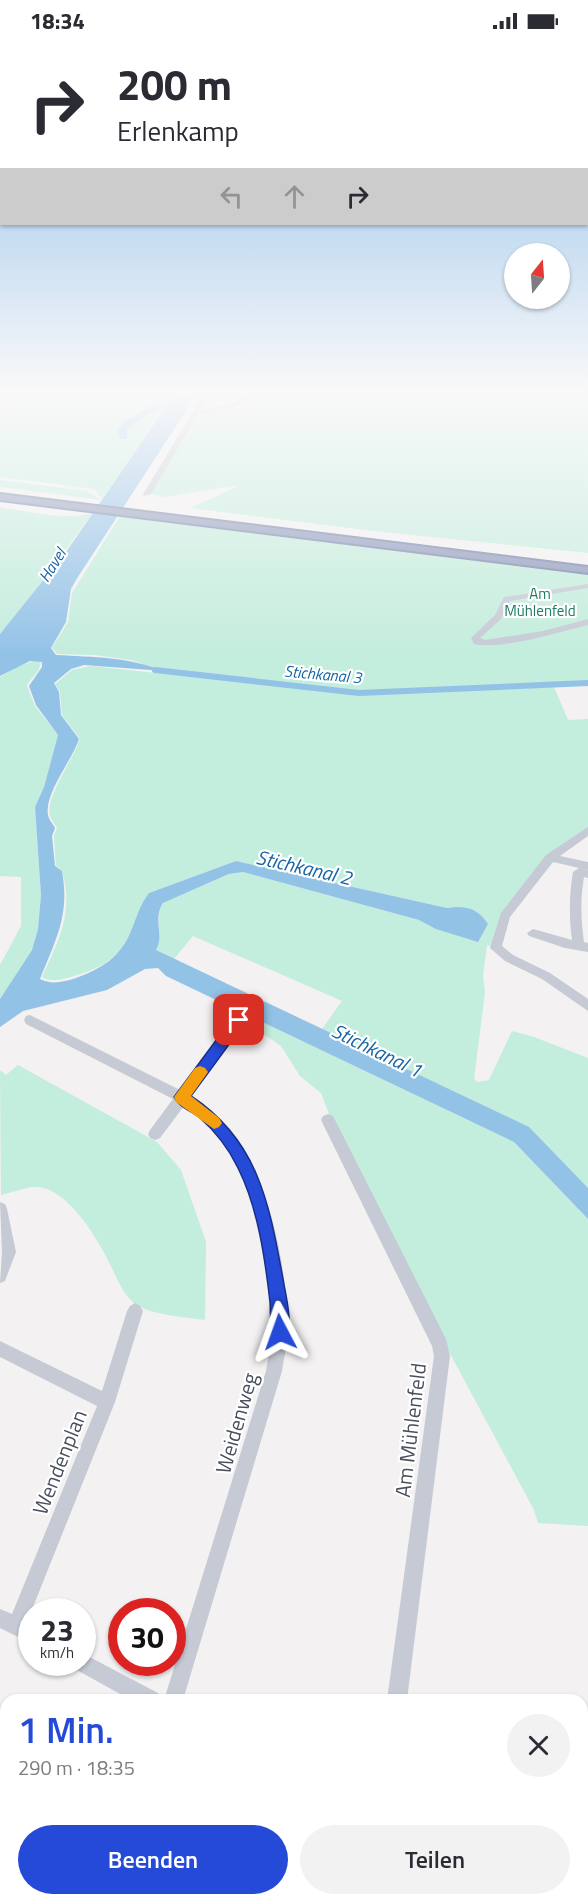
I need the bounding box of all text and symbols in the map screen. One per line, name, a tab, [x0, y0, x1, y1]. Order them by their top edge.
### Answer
text: 18:34	[30, 4, 85, 38]
text: 200 m	[117, 52, 232, 116]
icon: right	[18, 66, 96, 144]
text: Erlenkamp	[117, 110, 239, 151]
icon: left	[215, 180, 248, 213]
icon: ahead	[278, 180, 311, 213]
icon: right	[341, 180, 374, 213]
north arrow	[504, 243, 570, 309]
map controls	[504, 243, 570, 309]
water label: Havel	[32, 542, 72, 587]
park label: Am Mühlenfeld	[504, 582, 576, 622]
water label: Stichkanal 3	[283, 659, 364, 689]
water label: Stichkanal 2	[253, 841, 355, 893]
pin	[213, 994, 264, 1045]
icon: arrive	[222, 1003, 255, 1036]
water label: Stichkanal 1	[327, 1015, 427, 1085]
position arrow	[248, 1300, 312, 1364]
street label: Am Mühlenfeld	[386, 1361, 434, 1499]
street label: Weidenweg	[206, 1369, 266, 1477]
street label: Wendenplan	[23, 1405, 95, 1519]
speed limit sign: 30	[108, 1598, 186, 1676]
text: 23	[40, 1607, 74, 1653]
text: km/h	[40, 1641, 74, 1664]
text: 1 Min.	[18, 1702, 114, 1757]
button: close	[507, 1714, 570, 1777]
text: 290 m · 18:35	[18, 1752, 135, 1783]
button: Beenden	[18, 1825, 288, 1894]
button: Teilen	[300, 1825, 570, 1894]

